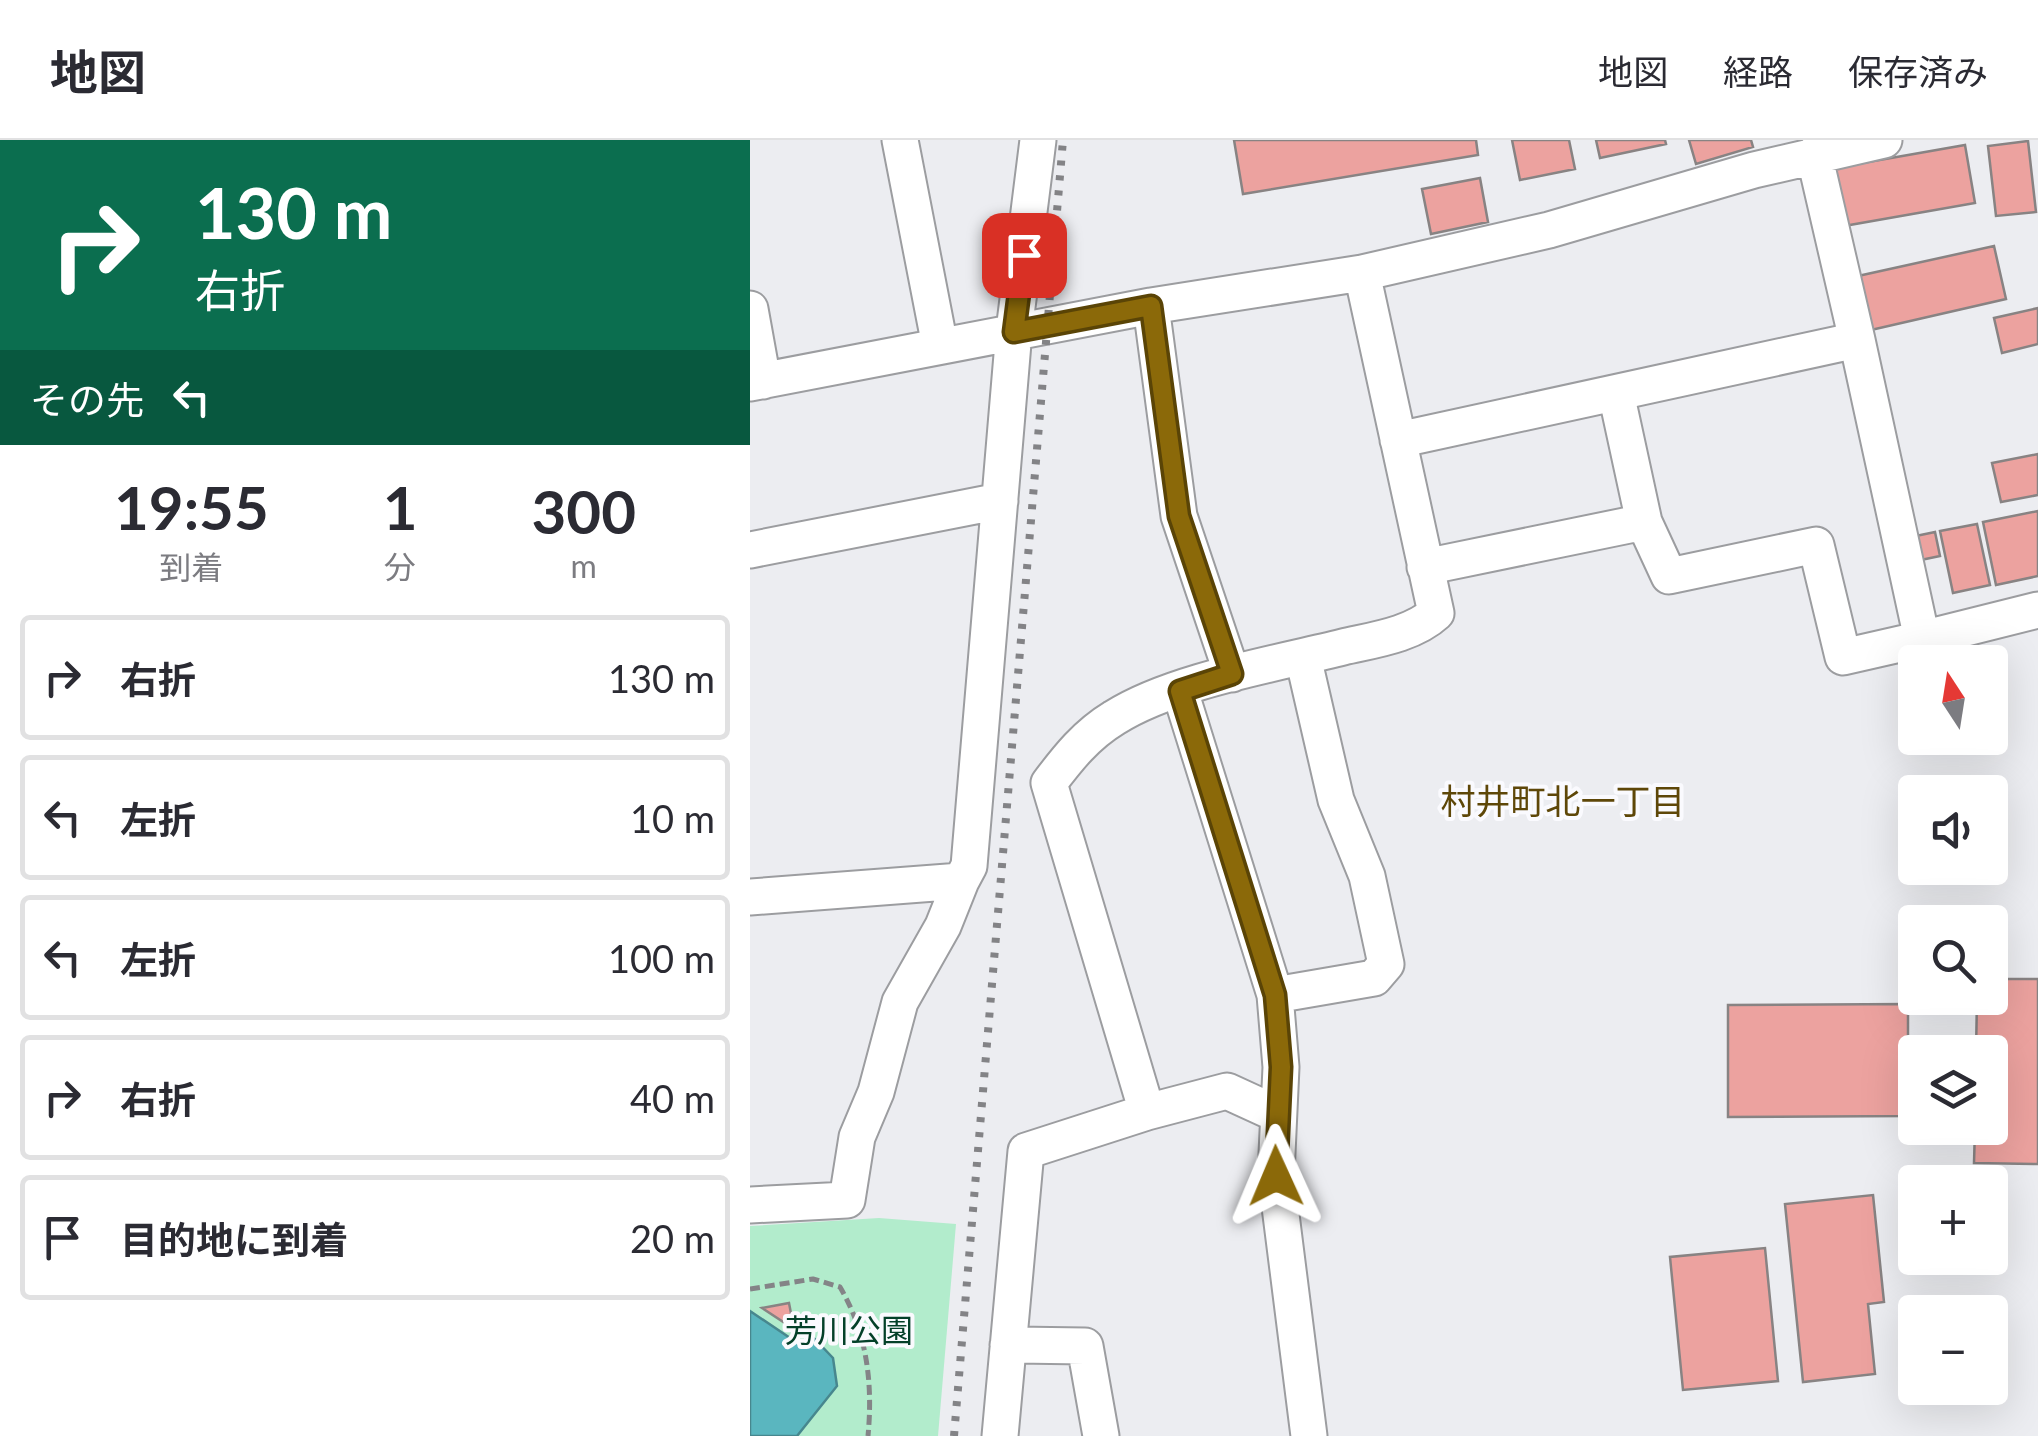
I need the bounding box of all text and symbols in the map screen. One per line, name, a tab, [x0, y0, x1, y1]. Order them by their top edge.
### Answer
text: 地図	[50, 43, 146, 100]
text: 地図	[1598, 50, 1668, 92]
text: 経路	[1723, 50, 1793, 92]
text: 保存済み	[1848, 50, 1988, 92]
text: 130 m	[195, 170, 392, 254]
icon: right	[30, 180, 160, 310]
pin	[982, 213, 1067, 298]
icon: arrive	[997, 228, 1052, 283]
text: 右折	[195, 263, 285, 317]
icon: left	[164, 370, 219, 425]
text: その先	[30, 376, 144, 422]
text: 19:55	[114, 471, 269, 543]
text: 1	[383, 471, 418, 543]
text: 300	[532, 475, 636, 547]
text: m	[571, 546, 597, 585]
text: 到着	[159, 547, 223, 586]
text: 分	[384, 547, 416, 586]
north arrow	[1898, 645, 2008, 755]
map controls	[1898, 645, 2008, 1405]
icon: right	[35, 650, 90, 705]
text: 130 m	[608, 655, 715, 701]
text: 右折	[120, 656, 196, 702]
button: sound	[1898, 775, 2008, 885]
district label: 村井町北一丁目	[1440, 779, 1686, 821]
icon: left	[35, 790, 90, 845]
text: 10 m	[630, 795, 715, 841]
text: 左折	[120, 796, 196, 842]
button: search	[1898, 905, 2008, 1015]
icon: left	[35, 930, 90, 985]
text: 100 m	[608, 935, 715, 981]
text: 左折	[120, 936, 196, 982]
button: layers	[1898, 1035, 2008, 1145]
icon: right	[35, 1070, 90, 1125]
text: 40 m	[630, 1075, 715, 1121]
text: 右折	[120, 1076, 196, 1122]
position arrow	[1224, 1124, 1328, 1228]
button: +	[1898, 1165, 2008, 1275]
icon: arrive	[35, 1210, 90, 1265]
text: 20 m	[630, 1215, 715, 1261]
text: 目的地に到着	[120, 1216, 348, 1262]
button: −	[1898, 1295, 2008, 1405]
park label: 芳川公園	[785, 1310, 913, 1349]

